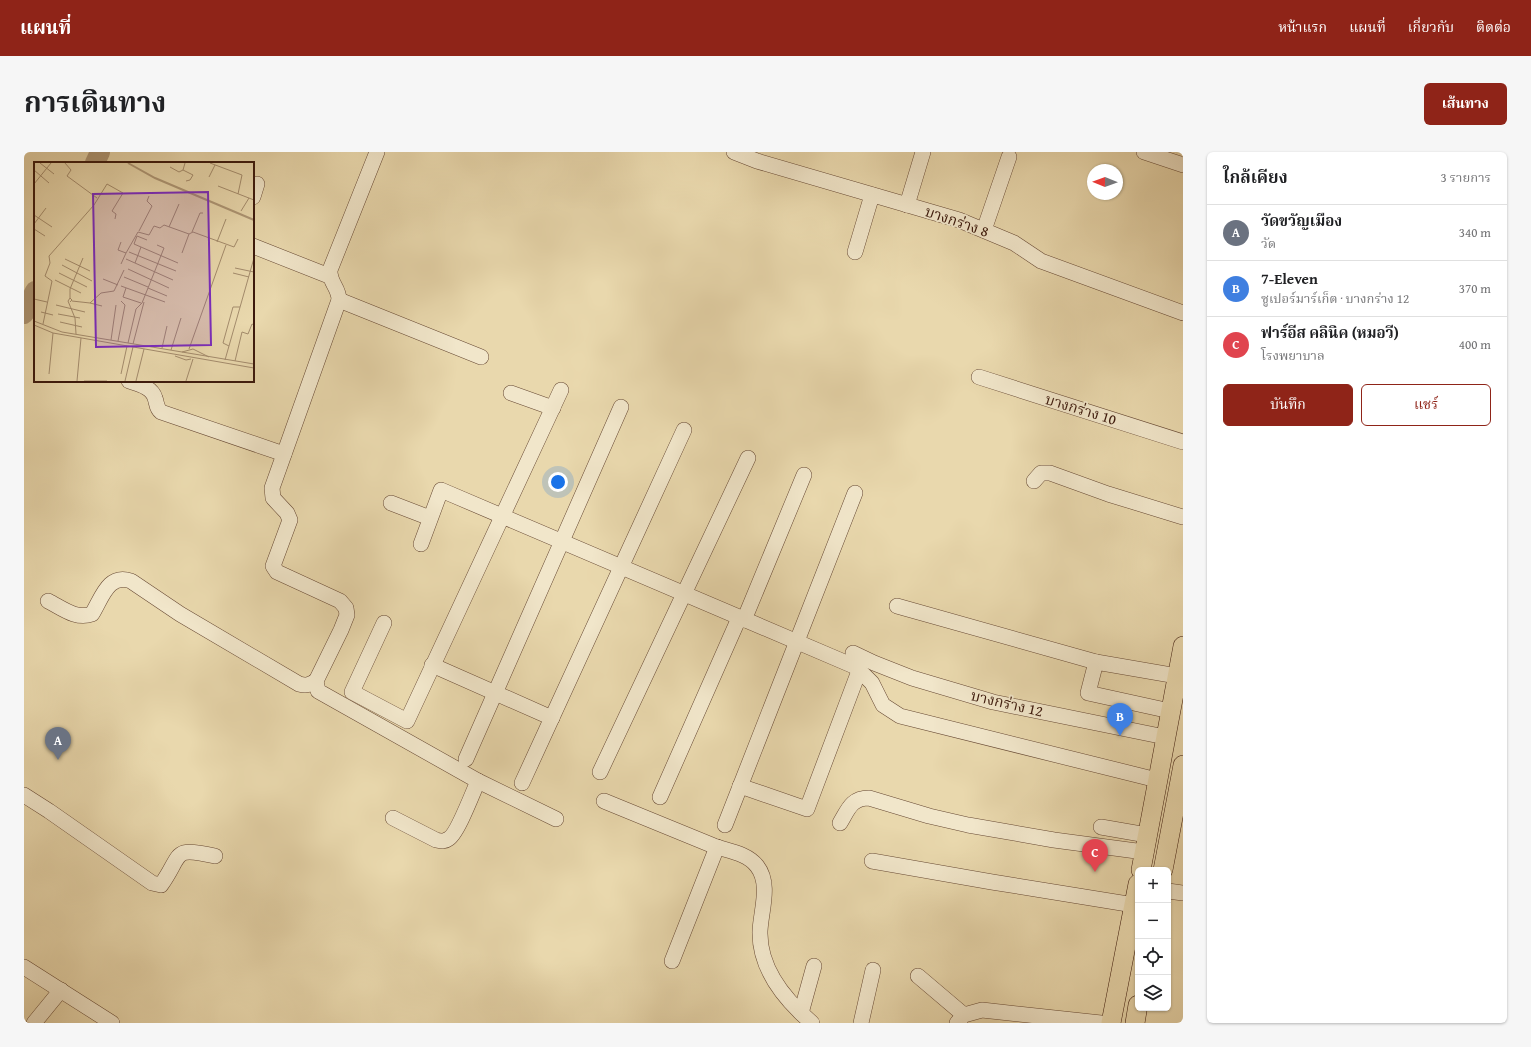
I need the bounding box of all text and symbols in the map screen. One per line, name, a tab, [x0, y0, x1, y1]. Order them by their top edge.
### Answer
text: แผนที่	[20, 13, 71, 41]
text: หน้าแรก	[1278, 17, 1327, 37]
text: แผนที่	[1349, 17, 1386, 37]
text: เกี่ยวกับ	[1408, 17, 1454, 37]
text: ติดต่อ	[1476, 17, 1511, 37]
text: การเดินทาง	[24, 81, 166, 122]
button: เส้นทาง	[1424, 83, 1507, 125]
inset map	[34, 162, 254, 382]
north arrow	[1087, 164, 1123, 200]
text: ใกล้เคียง	[1223, 164, 1288, 189]
text: 3 รายการ	[1440, 168, 1491, 187]
street label: บางกร่าง 8	[922, 200, 992, 242]
text: วัดขวัญเมือง	[1261, 210, 1342, 231]
text: A	[1232, 223, 1240, 242]
text: 340 m	[1459, 223, 1491, 242]
text: วัด	[1261, 234, 1276, 253]
text: 7-Eleven	[1261, 268, 1318, 289]
text: B	[1232, 279, 1240, 298]
text: 370 m	[1459, 279, 1491, 298]
text: ซูเปอร์มาร์เก็ต · บางกร่าง 12	[1261, 289, 1409, 308]
text: ฟาร์อีส คลินิค (หมอวี)	[1261, 322, 1399, 343]
text: C	[1232, 335, 1240, 354]
text: 400 m	[1459, 335, 1491, 354]
text: โรงพยาบาล	[1261, 346, 1325, 365]
button: บันทึก	[1223, 384, 1353, 426]
button: แชร์	[1361, 384, 1491, 426]
street label: บางกร่าง 10	[1043, 388, 1119, 430]
your location	[548, 472, 568, 492]
street label: บางกร่าง 12	[969, 685, 1045, 721]
pin: B	[1107, 703, 1133, 736]
pin: A	[45, 727, 71, 760]
pin: C	[1082, 839, 1108, 872]
map controls	[1135, 867, 1171, 1011]
button: +	[1135, 867, 1171, 903]
button: −	[1135, 903, 1171, 939]
button: locate	[1135, 939, 1171, 975]
button: layers	[1135, 975, 1171, 1011]

